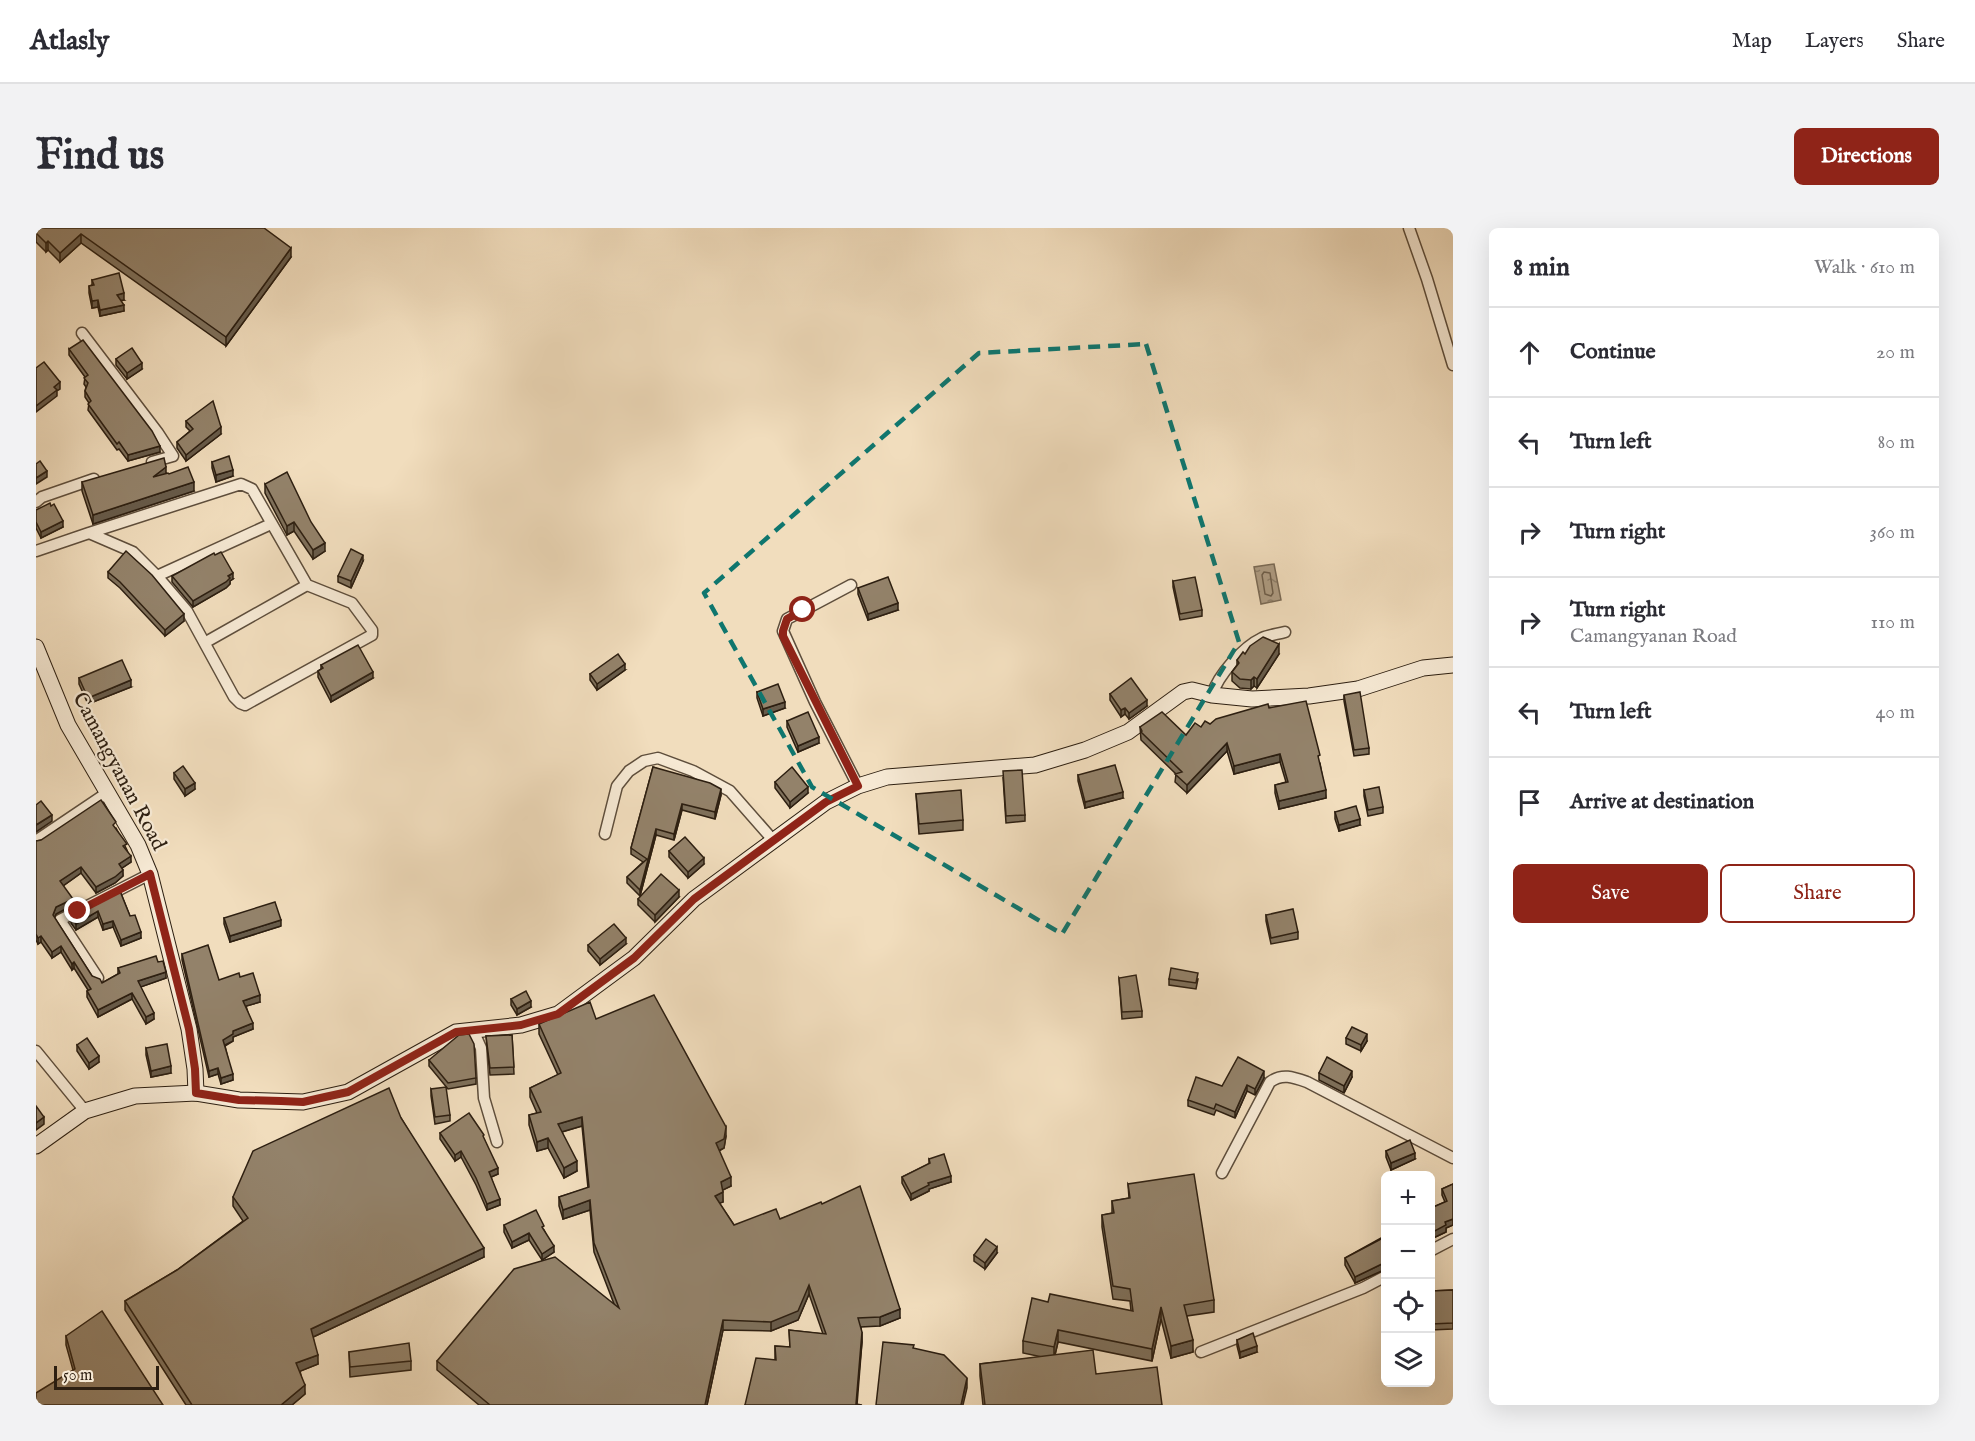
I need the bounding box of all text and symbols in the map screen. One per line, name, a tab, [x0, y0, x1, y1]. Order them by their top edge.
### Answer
text: Atlasly	[30, 24, 109, 59]
text: Map	[1732, 28, 1772, 55]
text: Layers	[1805, 28, 1864, 55]
text: Share	[1897, 28, 1945, 55]
button: Directions	[1794, 128, 1939, 185]
text: Find us	[36, 130, 164, 183]
text: 8 min	[1513, 251, 1570, 284]
text: Walk · 610 m	[1814, 255, 1915, 280]
icon: ahead	[1513, 336, 1546, 369]
text: Continue	[1570, 338, 1656, 366]
text: 20 m	[1876, 340, 1915, 365]
icon: left	[1513, 426, 1546, 459]
text: Turn left	[1570, 428, 1652, 456]
text: 80 m	[1878, 430, 1915, 455]
icon: right	[1513, 516, 1546, 549]
text: Turn right	[1570, 518, 1665, 546]
text: 360 m	[1869, 520, 1915, 545]
route start	[789, 596, 815, 622]
text: Turn right	[1570, 596, 1665, 624]
icon: right	[1513, 606, 1546, 639]
text: 110 m	[1871, 610, 1915, 635]
text: Camangyanan Road	[1570, 624, 1737, 649]
street label: Camangyanan Road	[66, 688, 172, 856]
icon: left	[1513, 696, 1546, 729]
text: Turn left	[1570, 698, 1652, 726]
text: 40 m	[1876, 700, 1915, 725]
icon: arrive	[1513, 786, 1546, 819]
text: Arrive at destination	[1570, 788, 1754, 816]
button: Save	[1513, 864, 1708, 923]
button: Share	[1720, 864, 1915, 923]
route end	[64, 897, 90, 923]
map controls	[1381, 1171, 1435, 1387]
button: +	[1381, 1171, 1435, 1225]
button: −	[1381, 1225, 1435, 1279]
button: locate	[1381, 1279, 1435, 1333]
button: layers	[1381, 1333, 1435, 1387]
scale bar	[54, 1363, 159, 1390]
text: 50 m	[63, 1366, 92, 1386]

